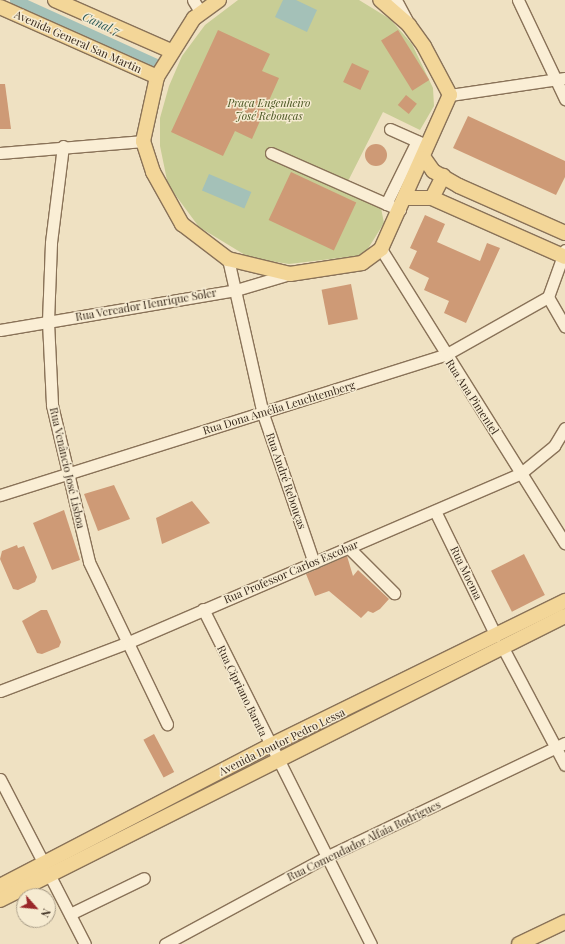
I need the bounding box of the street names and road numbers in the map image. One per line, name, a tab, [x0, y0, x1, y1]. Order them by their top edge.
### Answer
street label: Avenida General San Martin	[12, 8, 144, 76]
street label: Rua Vereador Henrique Soler	[74, 286, 218, 324]
street label: Rua Ana Pimentel	[443, 357, 501, 437]
street label: Rua Dona Amélia Leuchtemberg	[201, 378, 357, 438]
street label: Rua Venâncio José Lisboa	[47, 406, 87, 530]
street label: Rua André Rebouças	[263, 431, 309, 531]
street label: Rua Professor Carlos Escobar	[222, 538, 360, 606]
street label: Rua Moema	[447, 544, 485, 602]
street label: Rua Cipriano Barata	[214, 643, 270, 739]
street label: Avenida Doutor Pedro Lessa	[217, 706, 347, 778]
street label: Rua Comendador Alfaia Rodrigues	[285, 798, 443, 884]

